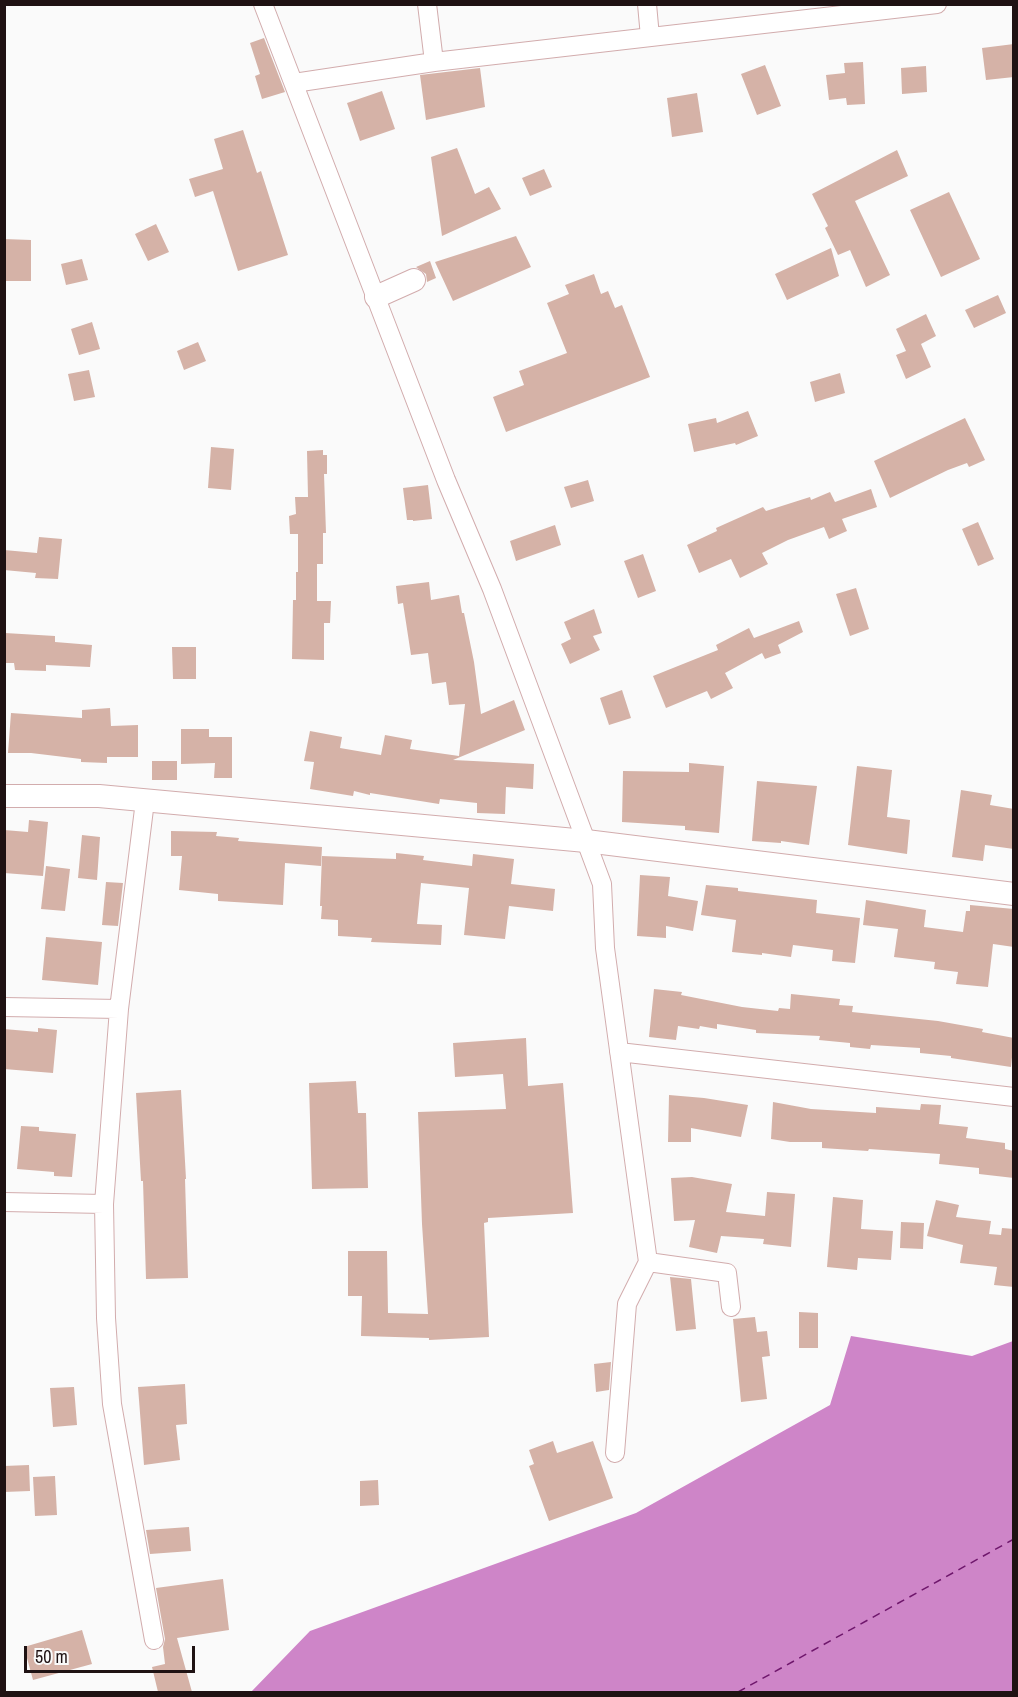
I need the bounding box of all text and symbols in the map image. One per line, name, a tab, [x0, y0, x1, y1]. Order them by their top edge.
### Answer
scale bar	[27, 1634, 198, 1672]
text: 50 m	[35, 1644, 68, 1669]

